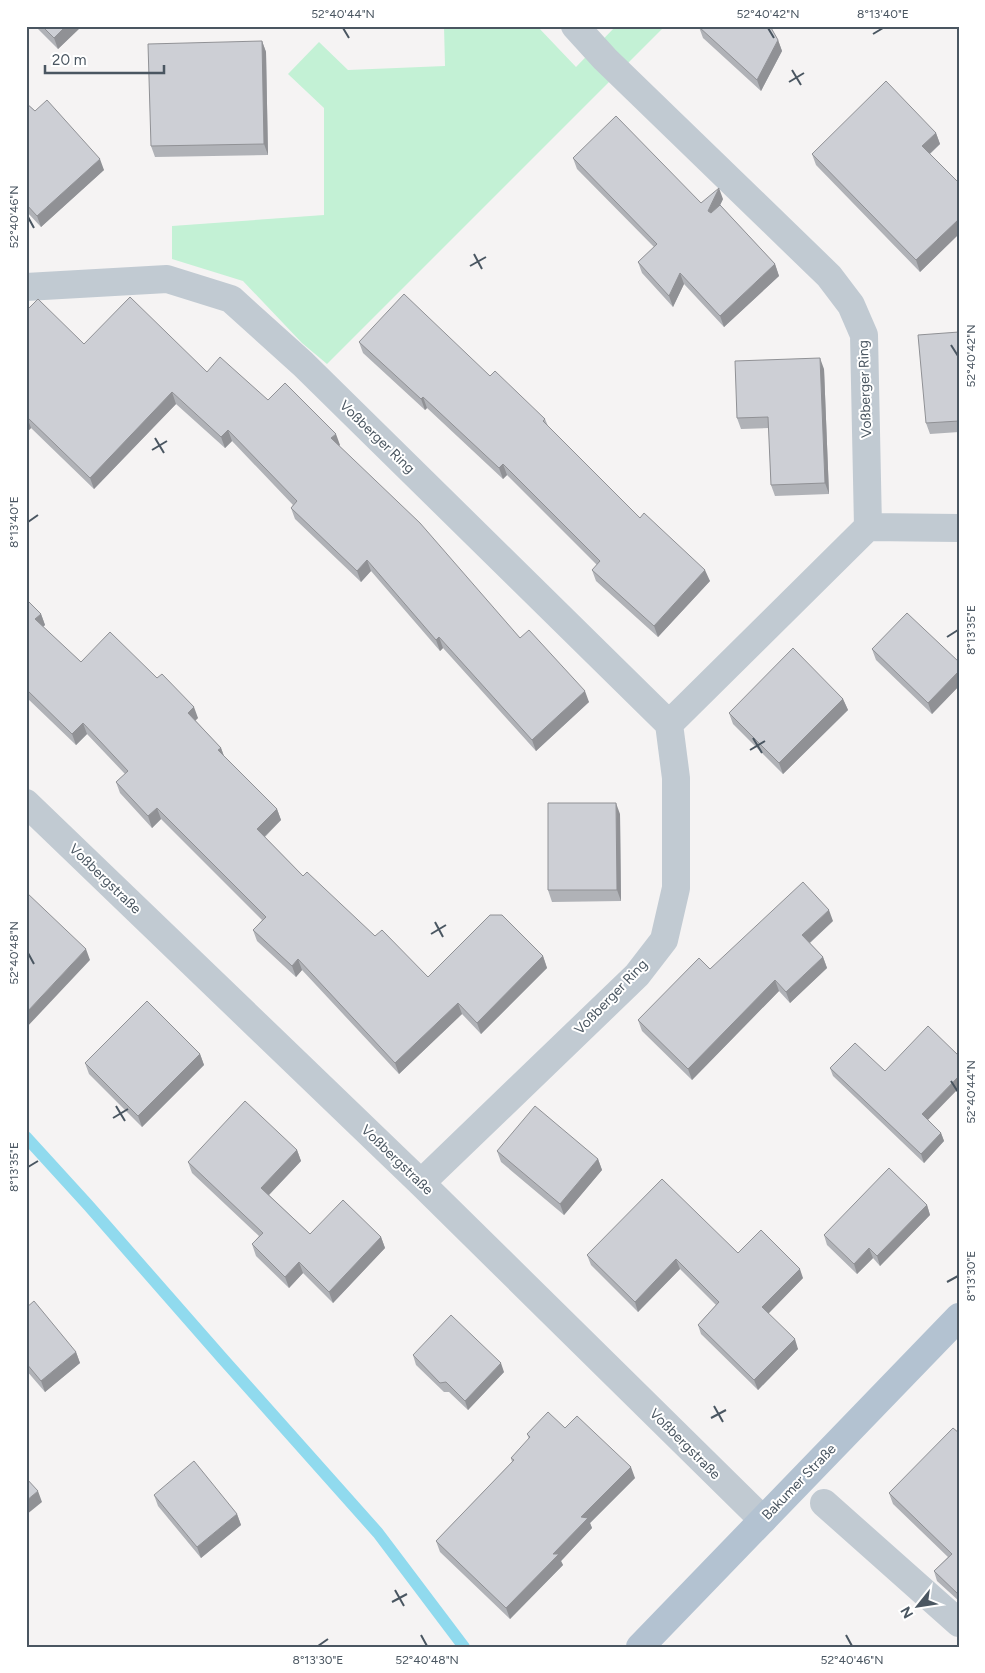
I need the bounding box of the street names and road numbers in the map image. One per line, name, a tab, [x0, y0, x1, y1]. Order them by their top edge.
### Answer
street label: Voßberger Ring	[855, 340, 875, 438]
street label: Voßberger Ring	[336, 397, 418, 477]
street label: Voßbergstraße	[66, 841, 145, 918]
street label: Voßberger Ring	[571, 956, 651, 1038]
street label: Voßbergstraße	[358, 1122, 437, 1199]
street label: Voßbergstraße	[646, 1405, 724, 1483]
street label: Bakumer Straße	[758, 1440, 840, 1524]

